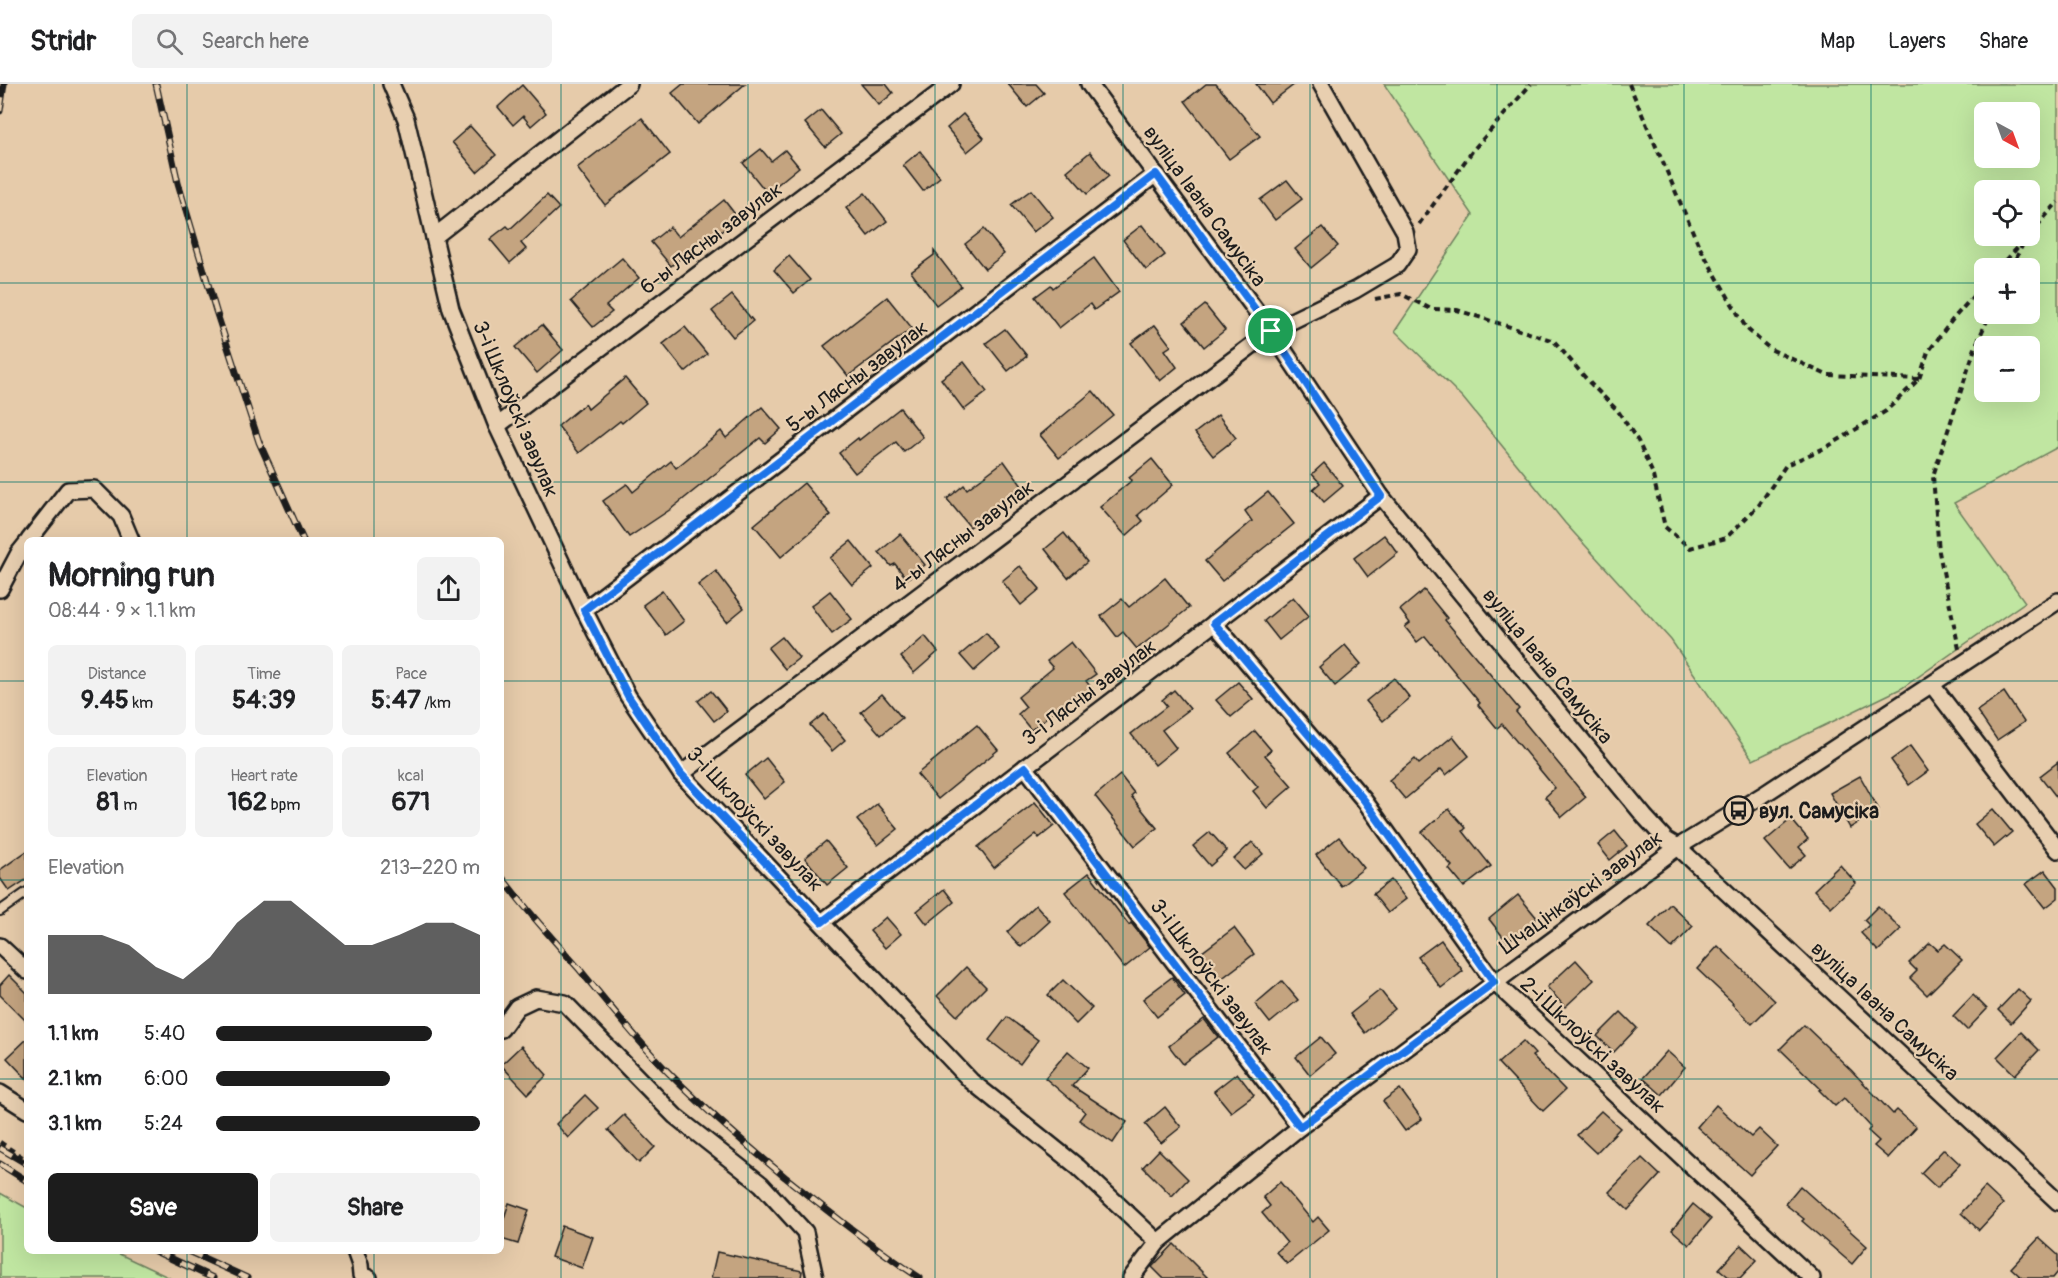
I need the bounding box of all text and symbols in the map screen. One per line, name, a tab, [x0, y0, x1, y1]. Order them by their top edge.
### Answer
search box	[132, 14, 552, 68]
text: Stridr	[30, 24, 96, 59]
icon: search	[153, 25, 186, 58]
text: Search here	[201, 27, 309, 55]
text: Map	[1820, 28, 1855, 55]
text: Layers	[1888, 28, 1946, 55]
text: Share	[1979, 28, 2028, 55]
north arrow	[1974, 102, 2040, 168]
map controls	[1974, 102, 2040, 402]
street label: вуліца Івана Самусіка	[1137, 120, 1272, 292]
street label: 6-ы Лясны завулак	[635, 176, 788, 301]
button: locate	[1974, 180, 2040, 246]
button: +	[1974, 258, 2040, 324]
pin	[1245, 305, 1296, 356]
street label: 5-ы Лясны завулак	[781, 314, 934, 439]
icon: arrive	[1254, 314, 1287, 347]
street label: 3-і Шклоўскі завулак	[466, 317, 565, 502]
button: −	[1974, 336, 2040, 402]
street label: 4-ы Лясны завулак	[887, 474, 1040, 599]
text: Morning run	[48, 555, 215, 596]
button: share	[417, 557, 480, 620]
street label: вуліца Івана Самусіка	[1476, 583, 1619, 750]
text: 08:44 · 9 × 1.1 km	[48, 598, 196, 623]
street label: 3-і Лясны завулак	[1017, 633, 1162, 752]
text: Distance	[88, 664, 146, 684]
text: Time	[247, 664, 281, 684]
text: Pace	[395, 664, 427, 684]
text: 9.45	[81, 684, 129, 716]
text: 54:39	[232, 684, 296, 716]
text: 5:47	[371, 684, 421, 716]
text: km	[129, 693, 153, 713]
text: /km	[421, 693, 451, 713]
street label: 3-і Шклоўскі завулак	[680, 741, 829, 898]
text: Elevation	[87, 766, 147, 786]
text: Heart rate	[230, 766, 298, 786]
text: kcal	[398, 766, 424, 786]
text: 81	[97, 786, 120, 818]
text: 162	[228, 786, 267, 818]
text: 671	[392, 786, 430, 818]
text: m	[120, 795, 137, 815]
text: bpm	[267, 795, 300, 815]
bus stop icon: вул. Самусіка	[1722, 795, 1754, 827]
place label: вул. Самусіка	[1759, 798, 1879, 825]
street label: Шчацінкаўскі завулак	[1494, 824, 1668, 961]
text: Elevation	[48, 855, 124, 880]
text: 213–220 m	[380, 855, 480, 880]
street label: 3-і Шклоўскі завулак	[1144, 894, 1279, 1061]
street label: вуліца Івана Самусіка	[1805, 936, 1964, 1087]
street label: 2-і Шклоўскі завулак	[1514, 971, 1671, 1120]
text: 1.1 km	[48, 1021, 98, 1046]
text: 5:40	[144, 1021, 185, 1046]
text: 2.1 km	[48, 1066, 102, 1091]
text: 6:00	[144, 1066, 188, 1091]
text: 3.1 km	[48, 1111, 102, 1136]
text: 5:24	[144, 1111, 183, 1136]
button: Save	[48, 1173, 258, 1242]
button: Share	[270, 1173, 480, 1242]

